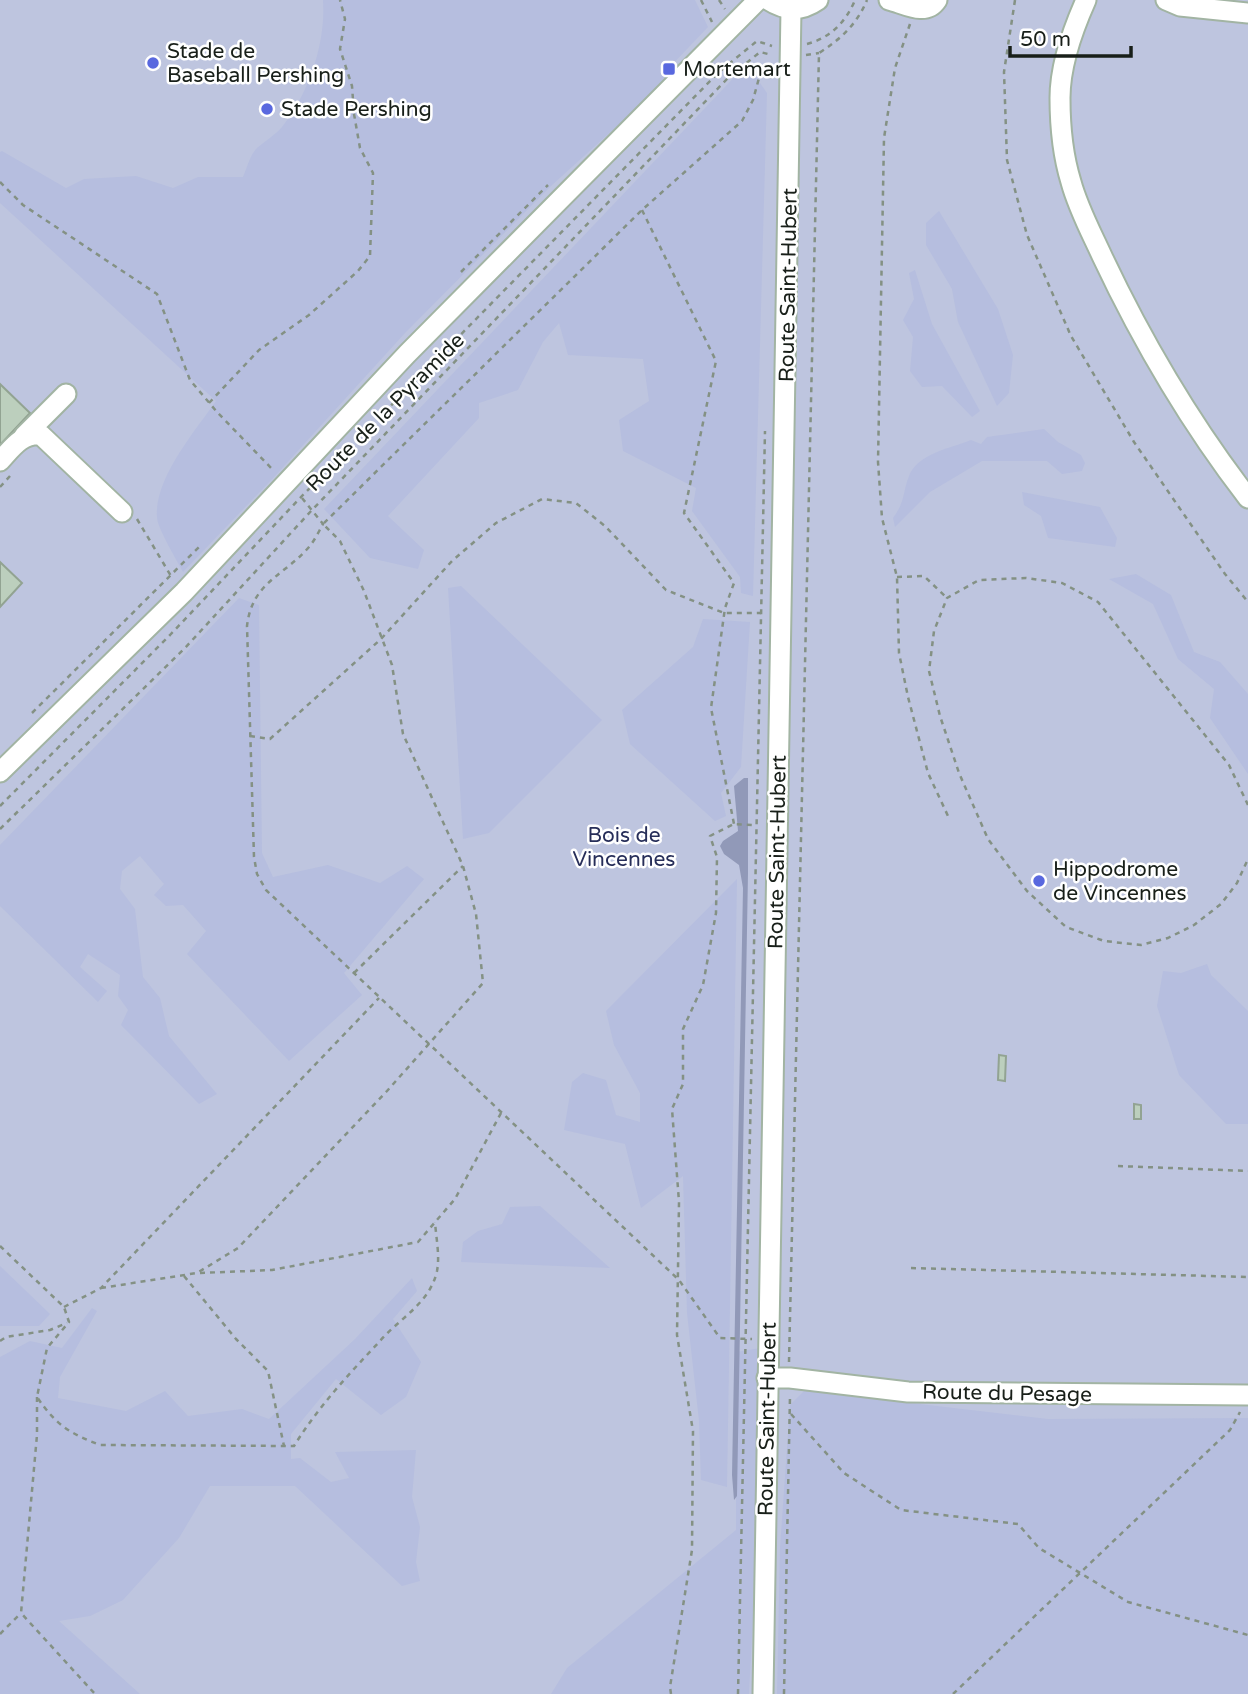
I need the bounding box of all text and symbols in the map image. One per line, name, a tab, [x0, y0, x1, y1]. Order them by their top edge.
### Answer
scale bar	[1010, 14, 1131, 58]
text: 50 m	[1020, 27, 1071, 52]
place label: Stade de Baseball Pershing	[167, 39, 344, 88]
marker: Stade de Baseball Pershing	[145, 55, 161, 71]
place label: Mortemart	[683, 57, 791, 82]
marker: Mortemart	[661, 61, 677, 77]
place label: Stade Pershing	[281, 97, 432, 122]
marker: Stade Pershing	[259, 101, 275, 117]
street label: Route Saint-Hubert	[774, 188, 803, 382]
street label: Route de la Pyramide	[301, 328, 470, 497]
street label: Route Saint-Hubert	[763, 755, 792, 949]
park label: Bois de Vincennes	[573, 823, 675, 872]
place label: Hippodrome de Vincennes	[1053, 857, 1187, 906]
marker: Hippodrome de Vincennes	[1031, 873, 1047, 889]
street label: Route Saint-Hubert	[753, 1322, 782, 1516]
street label: Route du Pesage	[922, 1380, 1092, 1407]

